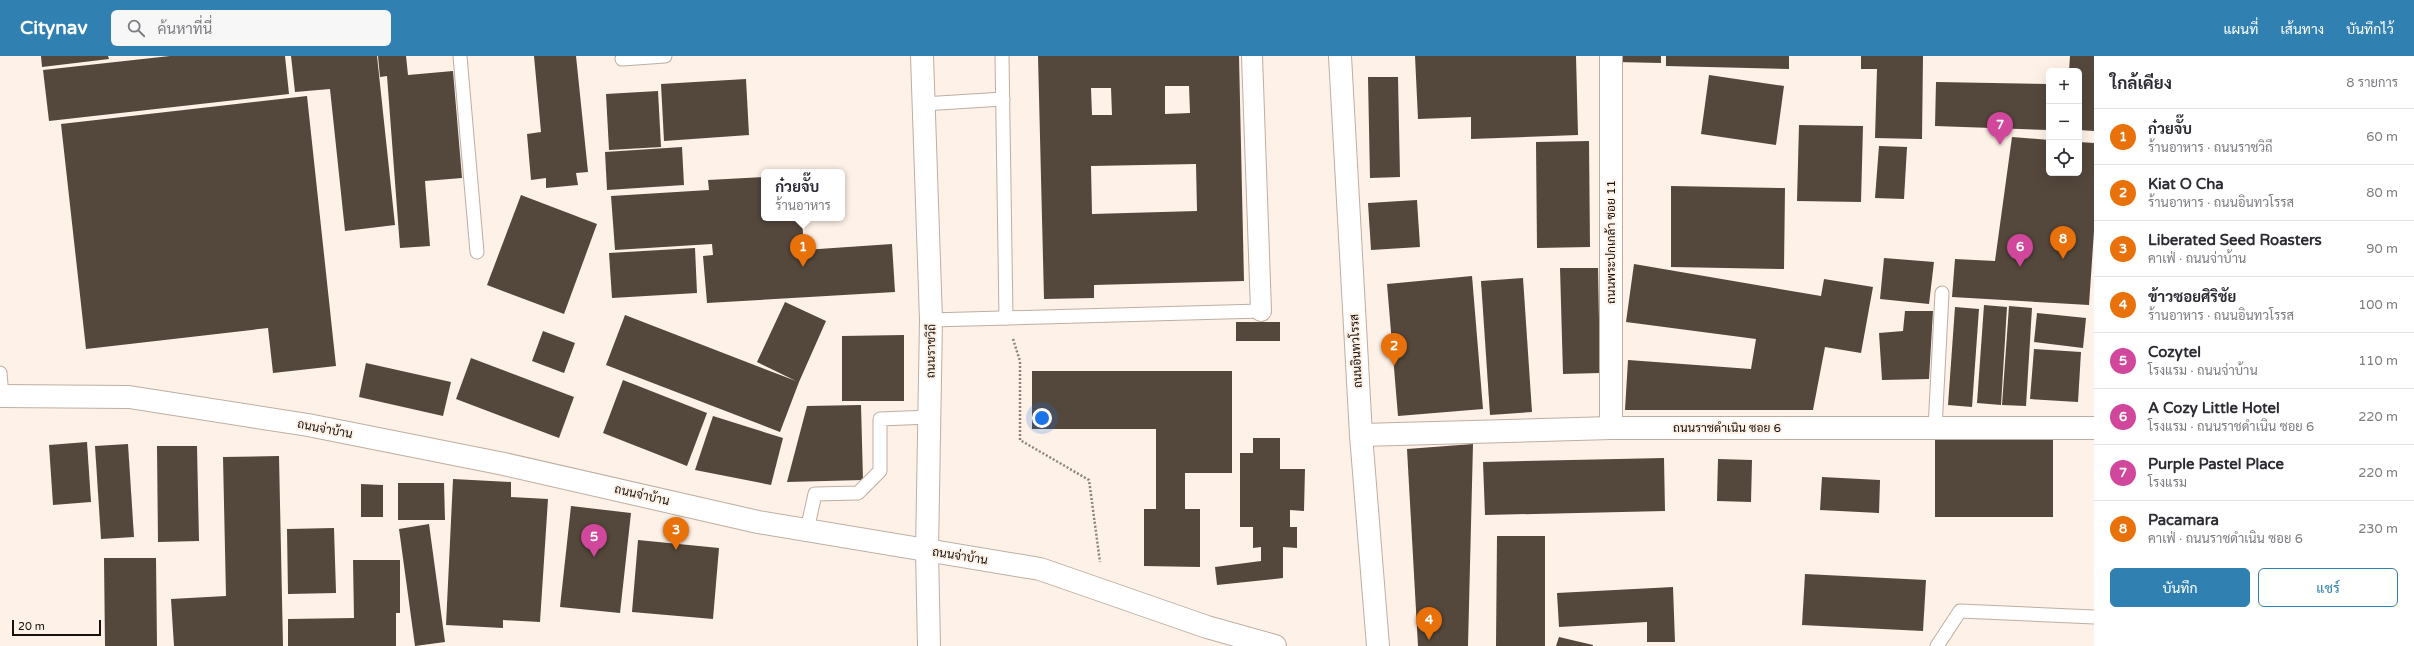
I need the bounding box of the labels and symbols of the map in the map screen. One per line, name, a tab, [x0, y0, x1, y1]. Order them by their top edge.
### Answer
pin: 7	[1987, 112, 2013, 145]
street label: ถนนพระปกเกล้า ซอย 11	[1604, 180, 1618, 304]
pin: 8	[2050, 226, 2076, 259]
pin: 1	[790, 234, 816, 267]
pin: 6	[2007, 234, 2033, 267]
street label: ถนนอินทวโรรส	[1346, 314, 1365, 388]
street label: ถนนราชวิถี	[923, 324, 938, 378]
pin: 2	[1381, 333, 1407, 366]
your location	[1032, 408, 1052, 428]
street label: ถนนจ่าบ้าน	[296, 417, 354, 441]
street label: ถนนราชดำเนิน ซอย 6	[1673, 421, 1781, 435]
street label: ถนนจ่าบ้าน	[613, 482, 671, 508]
pin: 3	[663, 517, 689, 550]
pin: 5	[581, 524, 607, 557]
street label: ถนนจ่าบ้าน	[931, 545, 989, 567]
pin: 4	[1416, 607, 1442, 640]
scale bar	[12, 618, 101, 637]

